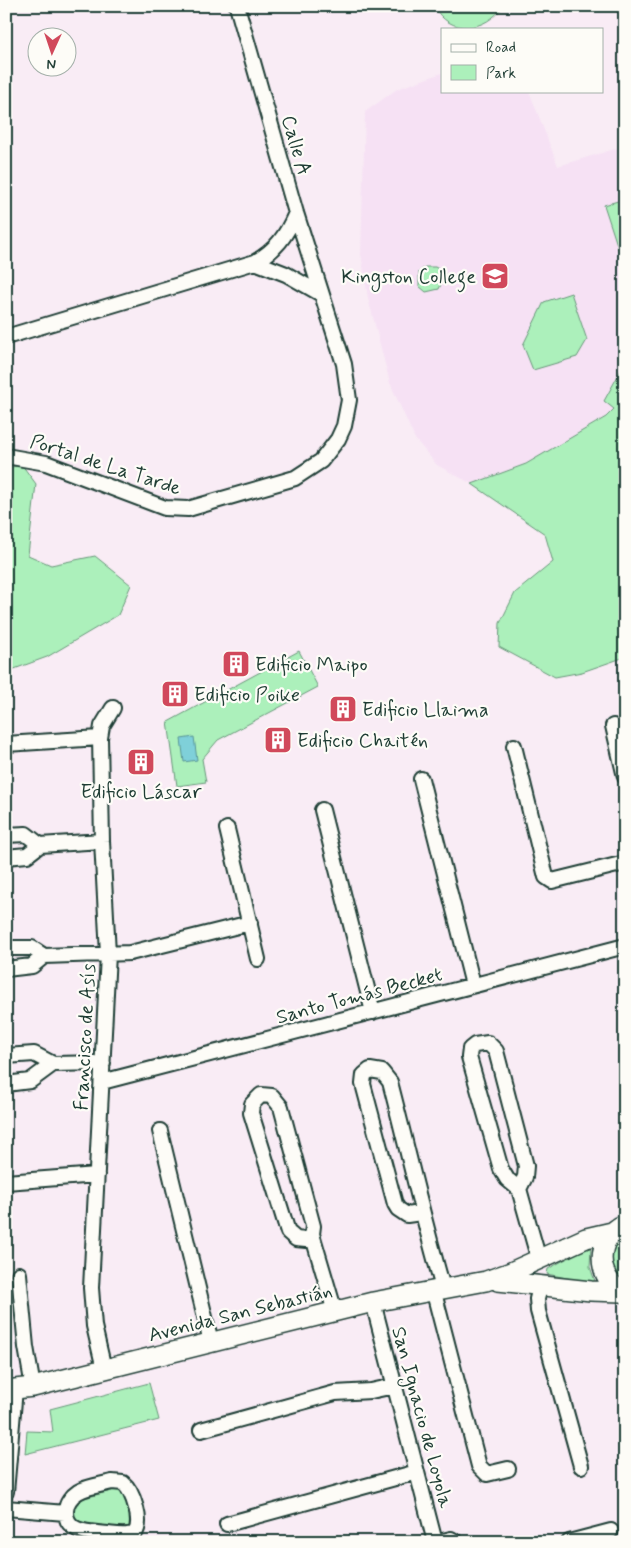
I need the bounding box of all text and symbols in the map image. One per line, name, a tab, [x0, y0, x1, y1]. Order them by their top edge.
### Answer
north arrow	[28, 28, 78, 78]
legend	[441, 28, 604, 92]
text: Road	[486, 38, 516, 58]
text: N	[46, 55, 57, 73]
text: Park	[486, 64, 516, 84]
street label: Calle A	[274, 112, 317, 179]
school or university icon: Kingston College	[480, 261, 510, 291]
place label: Kingston College	[341, 264, 476, 293]
street label: Portal de La Tarde	[27, 428, 184, 503]
building icon: Edificio Maipo	[221, 649, 251, 679]
place label: Edificio Maipo	[255, 652, 368, 679]
building icon: Edificio Poike	[160, 679, 190, 709]
place label: Edificio Poike	[194, 682, 300, 709]
building icon: Edificio Llaima	[328, 694, 358, 724]
place label: Edificio Llaima	[362, 697, 489, 724]
building icon: Edificio Chaitén	[263, 725, 293, 755]
place label: Edificio Chaitén	[297, 728, 428, 755]
building icon: Edificio Láscar	[126, 747, 156, 777]
place label: Edificio Láscar	[81, 779, 202, 806]
street label: Santo Tomás Becket	[273, 961, 445, 1032]
street label: Francisco de Asís	[68, 963, 103, 1111]
street label: Avenida San Sebastián	[146, 1278, 335, 1349]
street label: San Ignacio de Loyola	[383, 1324, 459, 1512]

